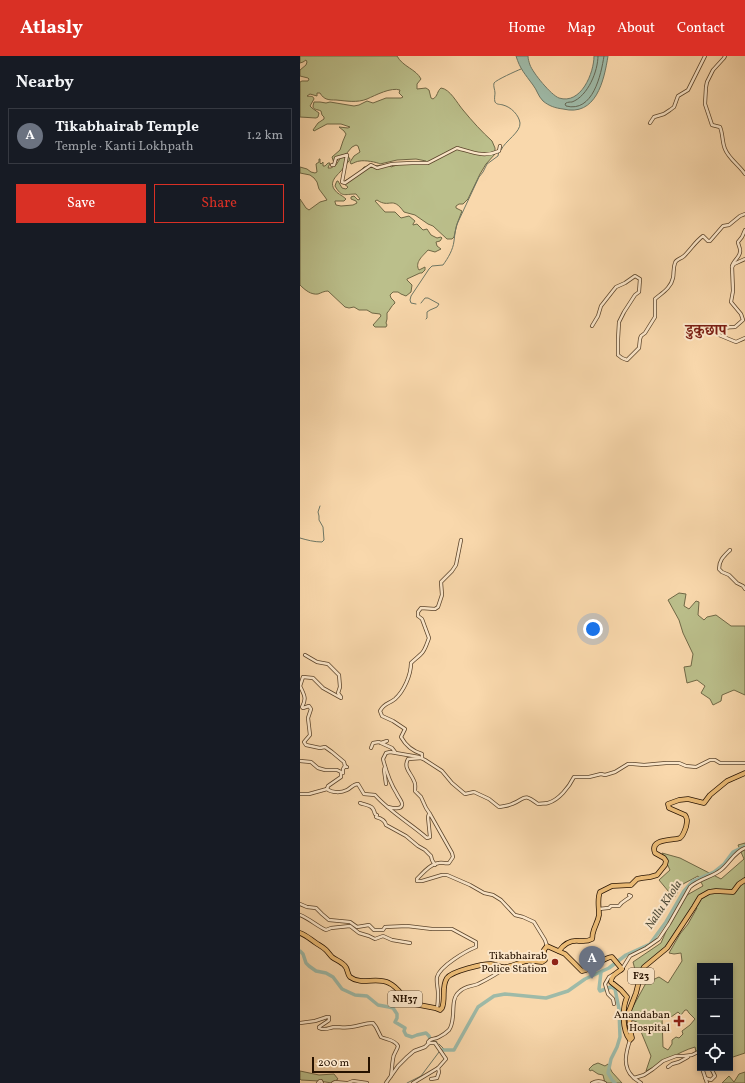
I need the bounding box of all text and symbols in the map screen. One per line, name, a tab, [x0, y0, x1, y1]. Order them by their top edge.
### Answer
text: Atlasly	[20, 15, 83, 41]
text: Home	[508, 19, 545, 38]
text: Map	[567, 19, 595, 38]
text: About	[617, 19, 655, 38]
text: Contact	[677, 19, 725, 38]
text: Nearby	[16, 71, 74, 94]
text: Tikabhairab Temple	[55, 117, 199, 138]
text: A	[25, 127, 35, 145]
text: 1.2 km	[247, 127, 283, 145]
text: Temple · Kanti Lokhpath	[55, 138, 194, 156]
button: Save	[16, 184, 146, 223]
button: Share	[154, 184, 284, 223]
district label: डुकुछाप	[685, 321, 727, 342]
your location	[583, 619, 603, 639]
water label: Nallu Khola	[642, 877, 686, 933]
pin: A	[579, 946, 605, 979]
place label: Tikabhairab Police Station	[481, 949, 547, 977]
marker: Tikabhairab Police Station	[550, 957, 560, 967]
map controls	[697, 963, 733, 1071]
button: +	[697, 963, 733, 999]
road number: F23	[628, 968, 654, 984]
road number: NH37	[388, 991, 422, 1007]
button: −	[697, 999, 733, 1035]
place label: Anandaban Hospital	[614, 1008, 670, 1036]
marker: Anandaban Hospital	[673, 1015, 685, 1027]
button: locate	[697, 1035, 733, 1071]
scale bar	[312, 1055, 370, 1074]
text: 200 m	[318, 1056, 349, 1071]

